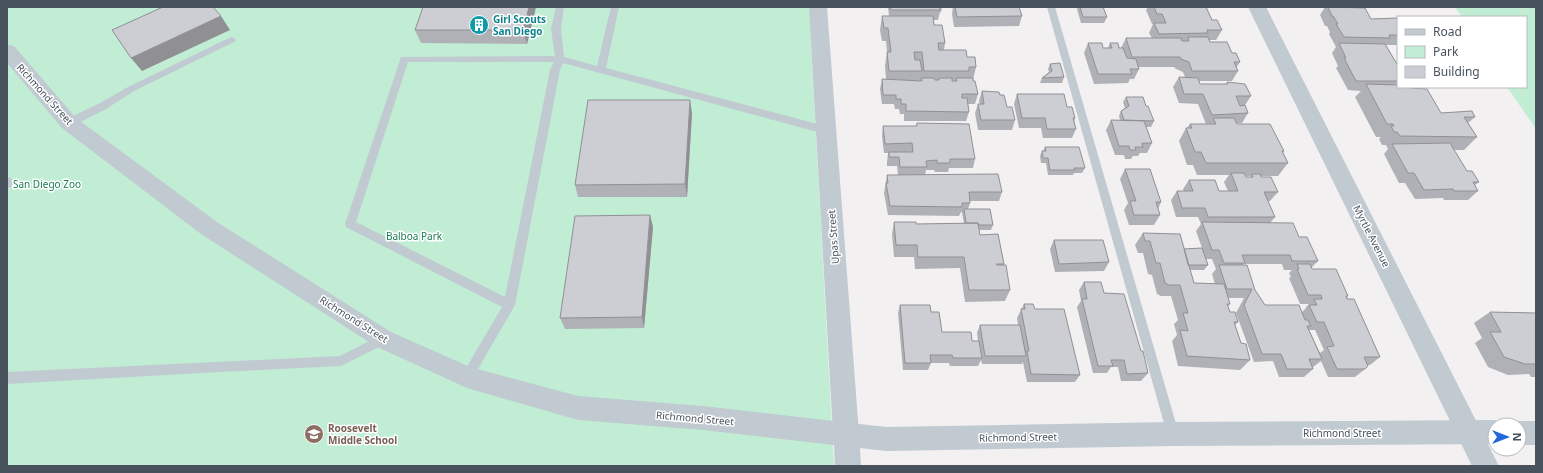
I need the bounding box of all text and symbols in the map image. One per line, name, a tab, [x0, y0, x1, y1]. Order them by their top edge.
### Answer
place label: Girl Scouts San Diego	[493, 12, 546, 38]
building icon: Girl Scouts San Diego	[468, 14, 490, 36]
legend	[1397, 16, 1527, 88]
text: Road	[1433, 23, 1462, 40]
text: Park	[1433, 43, 1459, 60]
street label: Richmond Street	[14, 60, 77, 128]
text: Building	[1433, 63, 1480, 80]
park label: San Diego Zoo	[13, 177, 81, 191]
street label: Myrtle Avenue	[1350, 203, 1394, 270]
street label: Upas Street	[824, 209, 842, 265]
park label: Balboa Park	[386, 229, 443, 243]
street label: Richmond Street	[317, 292, 391, 346]
street label: Richmond Street	[656, 408, 735, 428]
north arrow	[1487, 417, 1527, 457]
place label: Roosevelt Middle School	[328, 421, 397, 447]
school or university icon: Roosevelt Middle School	[303, 423, 325, 445]
street label: Richmond Street	[1303, 426, 1381, 440]
street label: Richmond Street	[979, 429, 1058, 445]
text: N	[1510, 433, 1525, 441]

